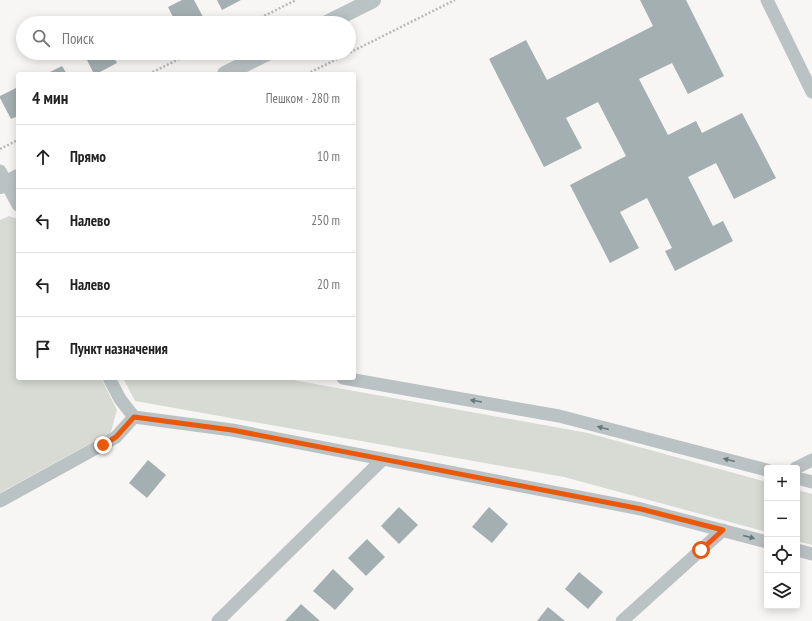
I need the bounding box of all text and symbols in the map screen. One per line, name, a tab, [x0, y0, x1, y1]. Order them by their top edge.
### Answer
search box	[16, 16, 356, 60]
icon: search	[30, 27, 52, 49]
text: Поиск	[62, 29, 94, 48]
text: 4 мин	[32, 87, 68, 109]
text: Пешком · 280 m	[266, 90, 340, 107]
icon: ahead	[32, 146, 54, 168]
text: Прямо	[70, 147, 106, 166]
text: 10 m	[317, 148, 340, 165]
icon: left	[32, 210, 54, 232]
text: Налево	[70, 211, 110, 230]
text: 250 m	[311, 212, 340, 229]
icon: left	[32, 274, 54, 296]
text: Налево	[70, 275, 110, 294]
text: 20 m	[317, 276, 340, 293]
icon: arrive	[32, 338, 54, 360]
text: Пункт назначения	[70, 339, 168, 358]
one-way arrow	[470, 398, 482, 404]
one-way arrow	[597, 424, 610, 430]
route end	[94, 436, 112, 454]
one-way arrow	[723, 457, 735, 463]
map controls	[764, 465, 800, 609]
button: +	[764, 465, 800, 501]
button: −	[764, 501, 800, 537]
one-way arrow	[743, 534, 755, 540]
button: locate	[764, 537, 800, 573]
route start	[692, 541, 710, 559]
button: layers	[764, 573, 800, 609]

